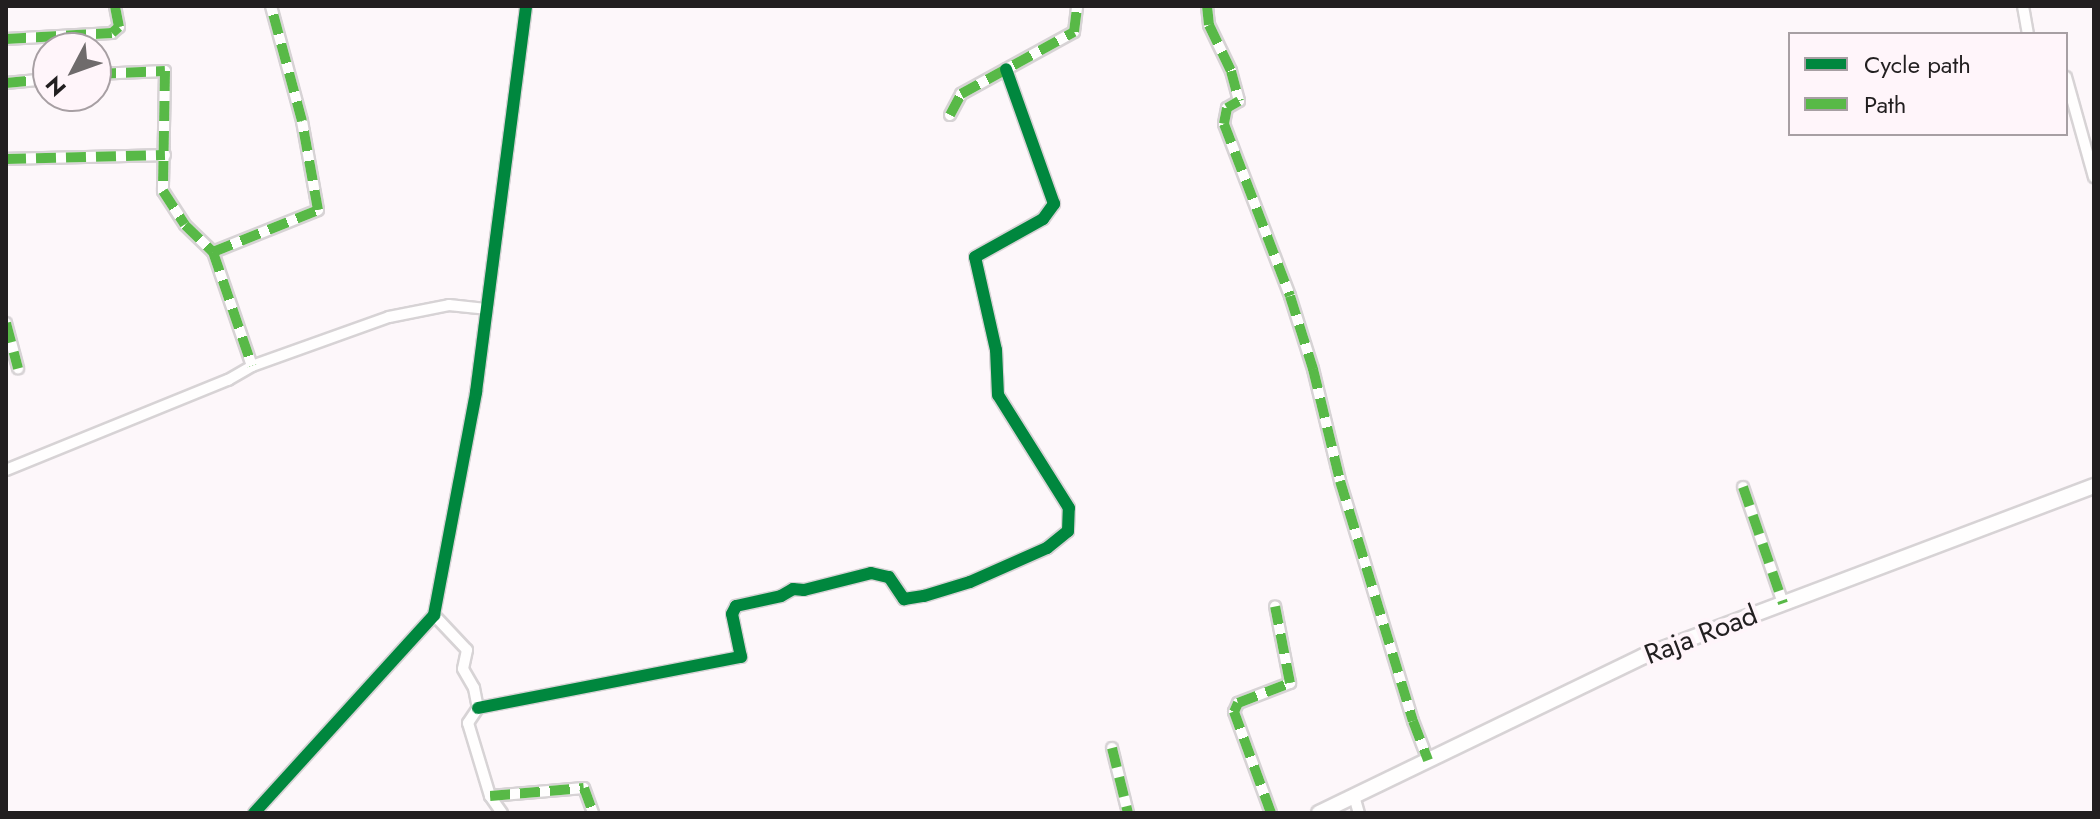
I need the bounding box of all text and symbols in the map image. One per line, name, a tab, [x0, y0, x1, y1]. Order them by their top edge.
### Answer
north arrow	[32, 32, 112, 112]
legend	[1788, 32, 2068, 136]
text: Cycle path	[1864, 47, 1971, 82]
text: N	[38, 69, 73, 104]
text: Path	[1864, 87, 1906, 122]
street label: Raja Road	[1640, 598, 1762, 672]

